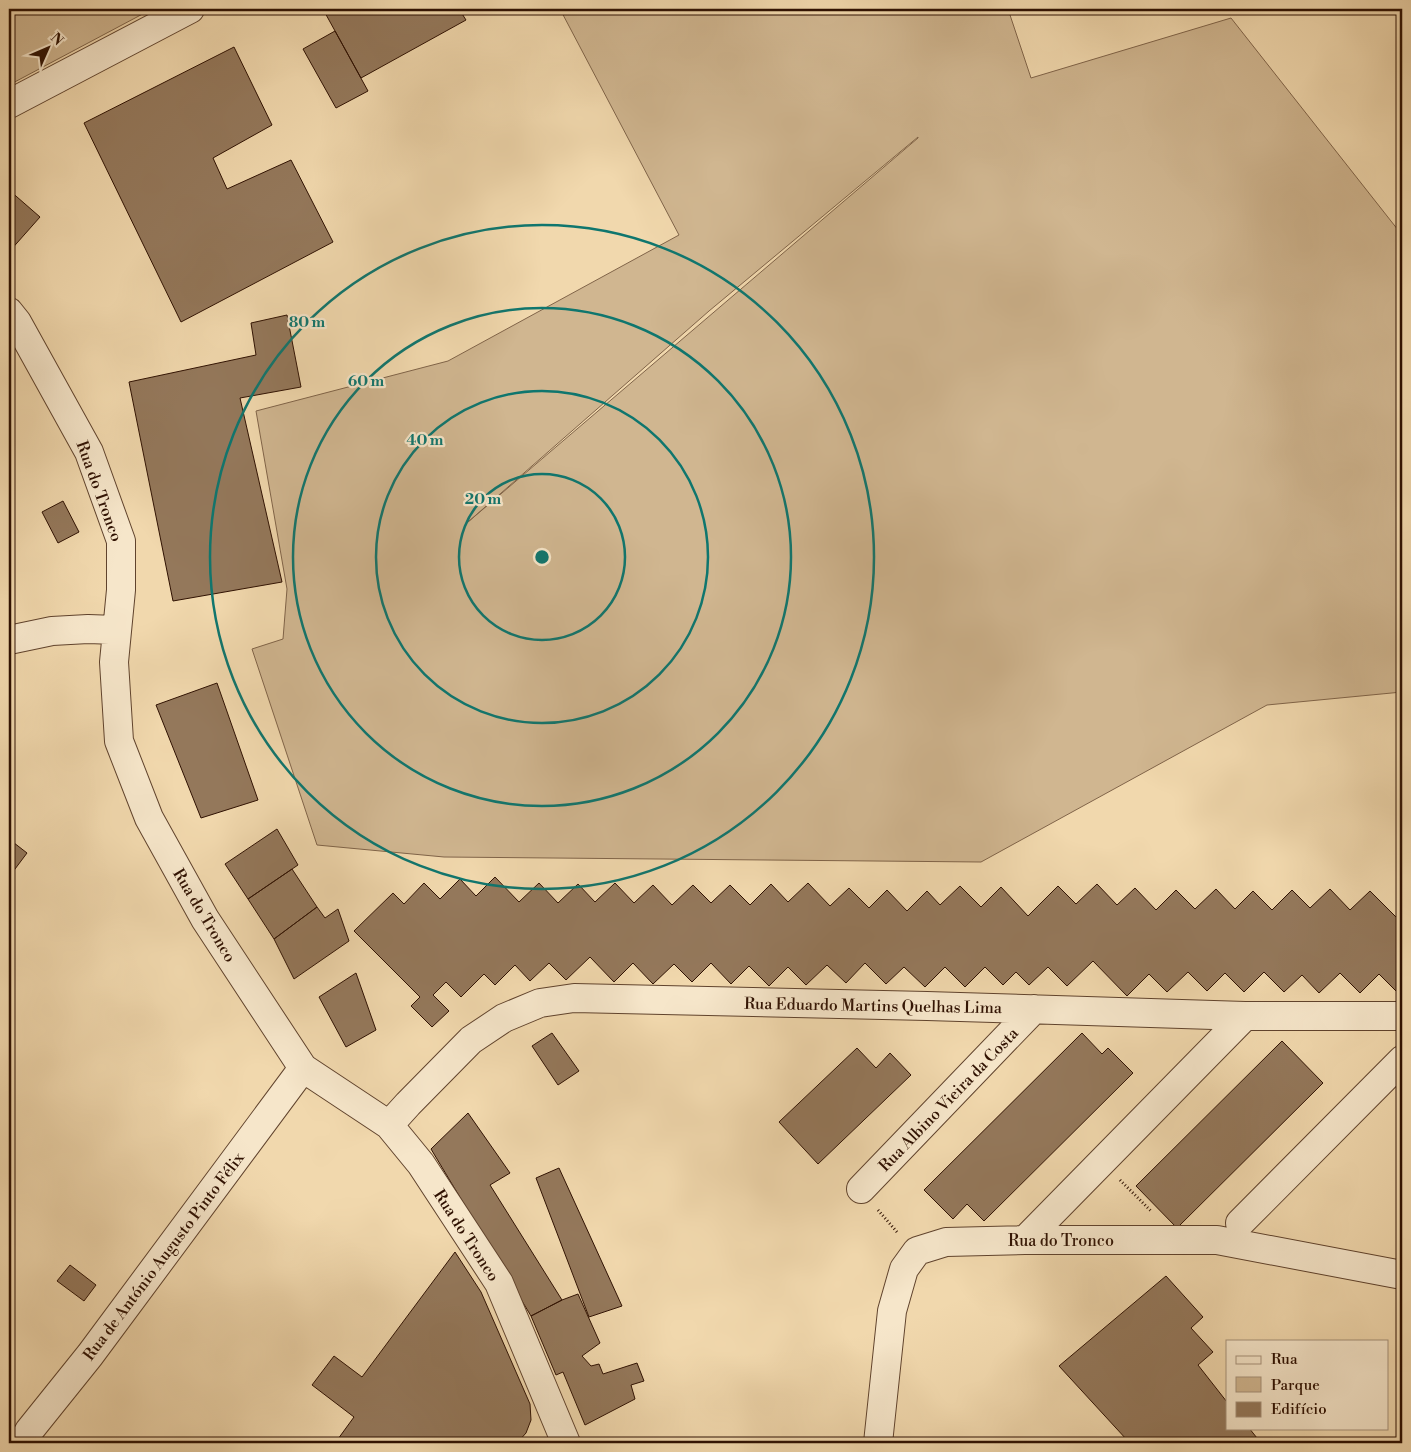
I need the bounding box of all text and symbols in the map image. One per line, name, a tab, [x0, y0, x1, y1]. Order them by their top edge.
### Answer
north arrow	[22, 22, 72, 72]
text: N	[46, 29, 67, 50]
text: 80 m	[289, 313, 326, 332]
text: 60 m	[348, 372, 385, 391]
text: 40 m	[406, 431, 444, 450]
street label: Rua do Tronco	[72, 438, 127, 544]
text: 20 m	[465, 490, 502, 509]
centre of rings	[533, 548, 551, 566]
street label: Rua do Tronco	[168, 865, 240, 966]
street label: Rua Eduardo Martins Quelhas Lima	[744, 994, 1003, 1018]
street label: Rua Albino Vieira da Costa	[875, 1023, 1023, 1176]
street label: Rua de António Augusto Pinto Félix	[79, 1148, 249, 1365]
street label: Rua do Tronco	[429, 1186, 503, 1285]
street label: Rua do Tronco	[1008, 1231, 1114, 1251]
legend	[1226, 1340, 1388, 1430]
text: Rua	[1271, 1350, 1298, 1369]
text: Parque	[1271, 1376, 1320, 1395]
text: Edifício	[1271, 1400, 1327, 1419]

